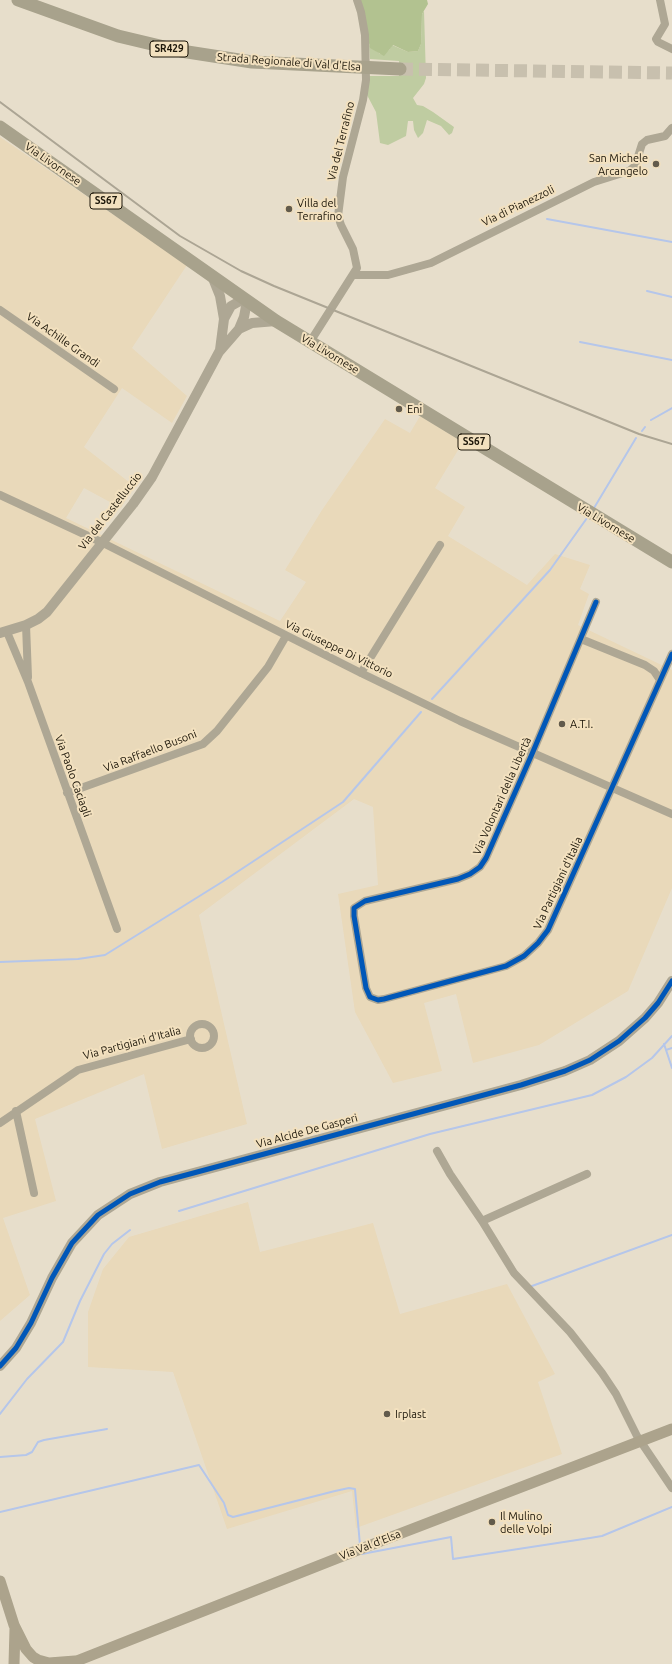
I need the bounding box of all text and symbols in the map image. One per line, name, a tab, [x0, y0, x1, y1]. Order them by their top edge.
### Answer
road number: SR429	[150, 41, 188, 57]
street label: Strada Regionale di Val d'Elsa	[217, 50, 361, 74]
street label: Via del Terrafino	[325, 100, 357, 182]
street label: Via Livornese	[22, 140, 84, 188]
place label: San Michele Arcangelo	[589, 151, 648, 177]
marker: San Michele Arcangelo	[651, 159, 661, 169]
street label: Via di Pianezzoli	[480, 183, 556, 229]
road number: SS67	[90, 193, 122, 209]
place label: Villa del Terrafino	[297, 196, 342, 222]
marker: Villa del Terrafino	[284, 204, 294, 214]
street label: Via Achille Grandi	[24, 310, 102, 370]
street label: Via Livornese	[298, 331, 362, 377]
place label: Eni	[407, 402, 422, 416]
marker: Eni	[394, 404, 404, 414]
road number: SS67	[458, 434, 490, 450]
street label: Via del Castelluccio	[76, 470, 144, 552]
street label: Via Livornese	[574, 500, 638, 546]
street label: Via Giuseppe Di Vittorio	[283, 617, 395, 681]
place label: A.T.I.	[570, 717, 593, 731]
marker: A.T.I.	[557, 719, 567, 729]
street label: Via Raffaello Busoni	[101, 727, 199, 775]
street label: Via Paolo Caciagli	[52, 733, 94, 819]
street label: Via Volontari della Libertà	[470, 735, 534, 857]
street label: Via Partigiani d'Italia	[531, 835, 585, 931]
street label: Via Partigiani d'Italia	[82, 1024, 182, 1062]
street label: Via Alcide De Gasperi	[255, 1111, 359, 1151]
place label: Irplast	[395, 1407, 426, 1421]
marker: Irplast	[382, 1409, 392, 1419]
place label: Il Mulino delle Volpi	[500, 1509, 552, 1535]
marker: Il Mulino delle Volpi	[487, 1517, 497, 1527]
street label: Via Val d'Elsa	[337, 1527, 403, 1563]

